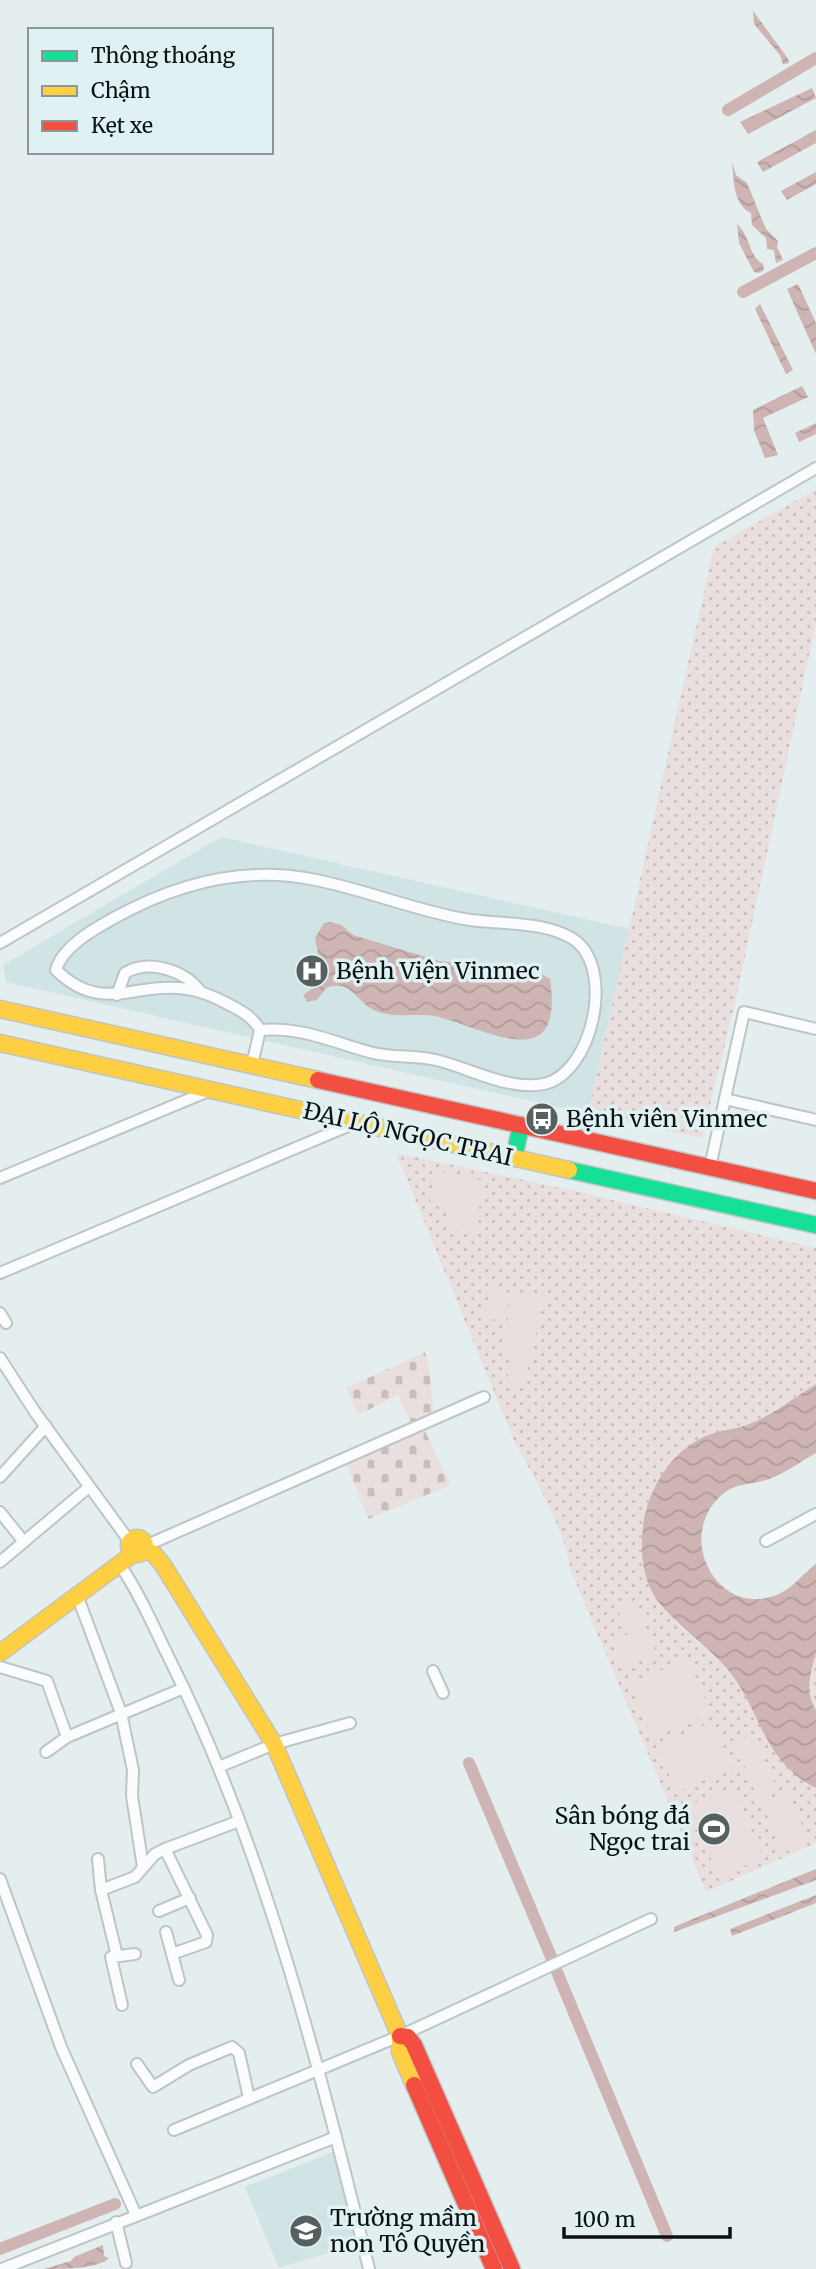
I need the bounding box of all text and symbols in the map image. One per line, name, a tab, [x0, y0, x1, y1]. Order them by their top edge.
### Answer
legend	[28, 28, 273, 154]
text: Thông thoáng	[91, 42, 235, 69]
text: Chậm	[91, 77, 151, 104]
text: Kẹt xe	[91, 112, 153, 139]
hospital icon: Bệnh Viện Vinmec	[293, 952, 331, 990]
place label: Bệnh Viện Vinmec	[336, 956, 540, 985]
street label: ĐẠI LỘ NGỌC TRAI	[301, 1095, 516, 1172]
bus stop icon: Bệnh viên Vinmec	[523, 1100, 561, 1138]
place label: Bệnh viên Vinmec	[566, 1104, 768, 1133]
place label: Sân bóng đá Ngọc trai	[554, 1801, 690, 1856]
sports icon: Sân bóng đá Ngọc trai	[695, 1810, 733, 1848]
scale bar	[564, 2196, 730, 2240]
place label: Trường mầm non Tô Quyền	[330, 2203, 485, 2258]
text: 100 m	[574, 2206, 636, 2233]
school or university icon: Trường mầm non Tô Quyền	[287, 2212, 325, 2250]

